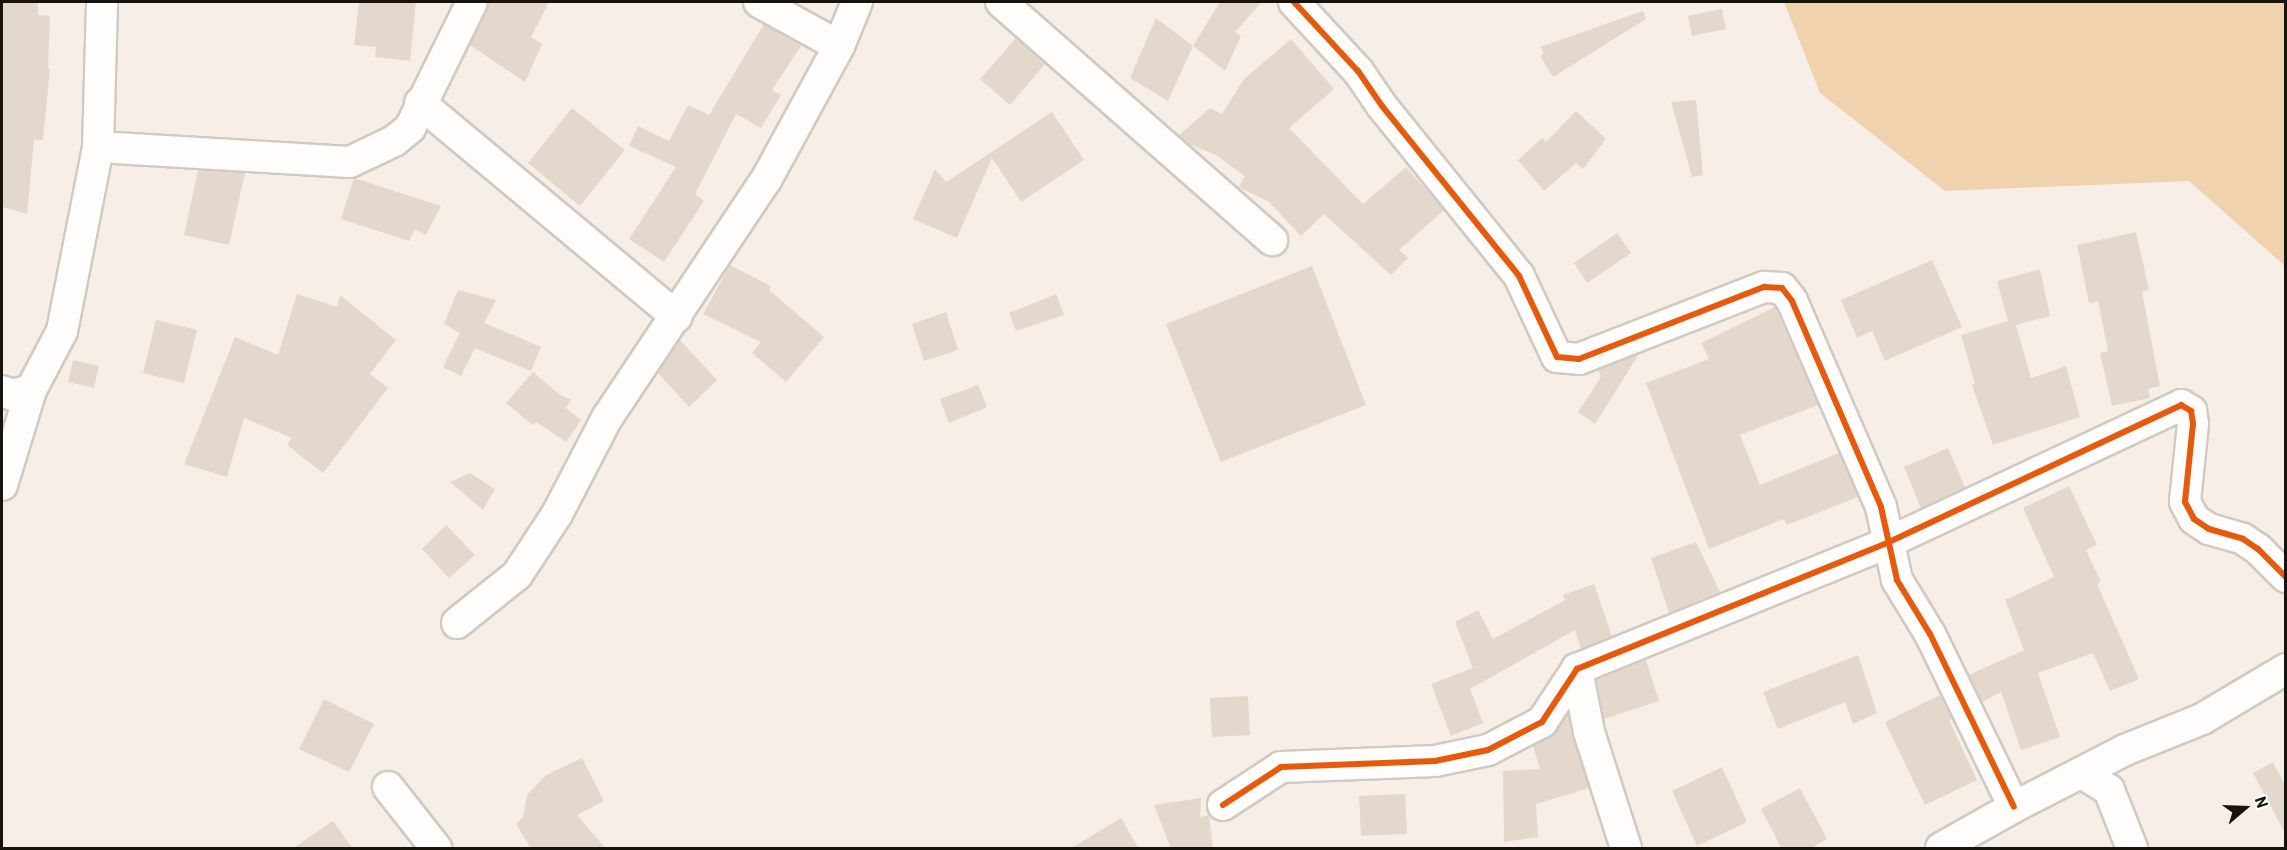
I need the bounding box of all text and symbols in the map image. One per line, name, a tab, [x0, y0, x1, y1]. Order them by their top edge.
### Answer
north arrow	[2215, 778, 2275, 838]
text: N	[2252, 794, 2273, 810]

